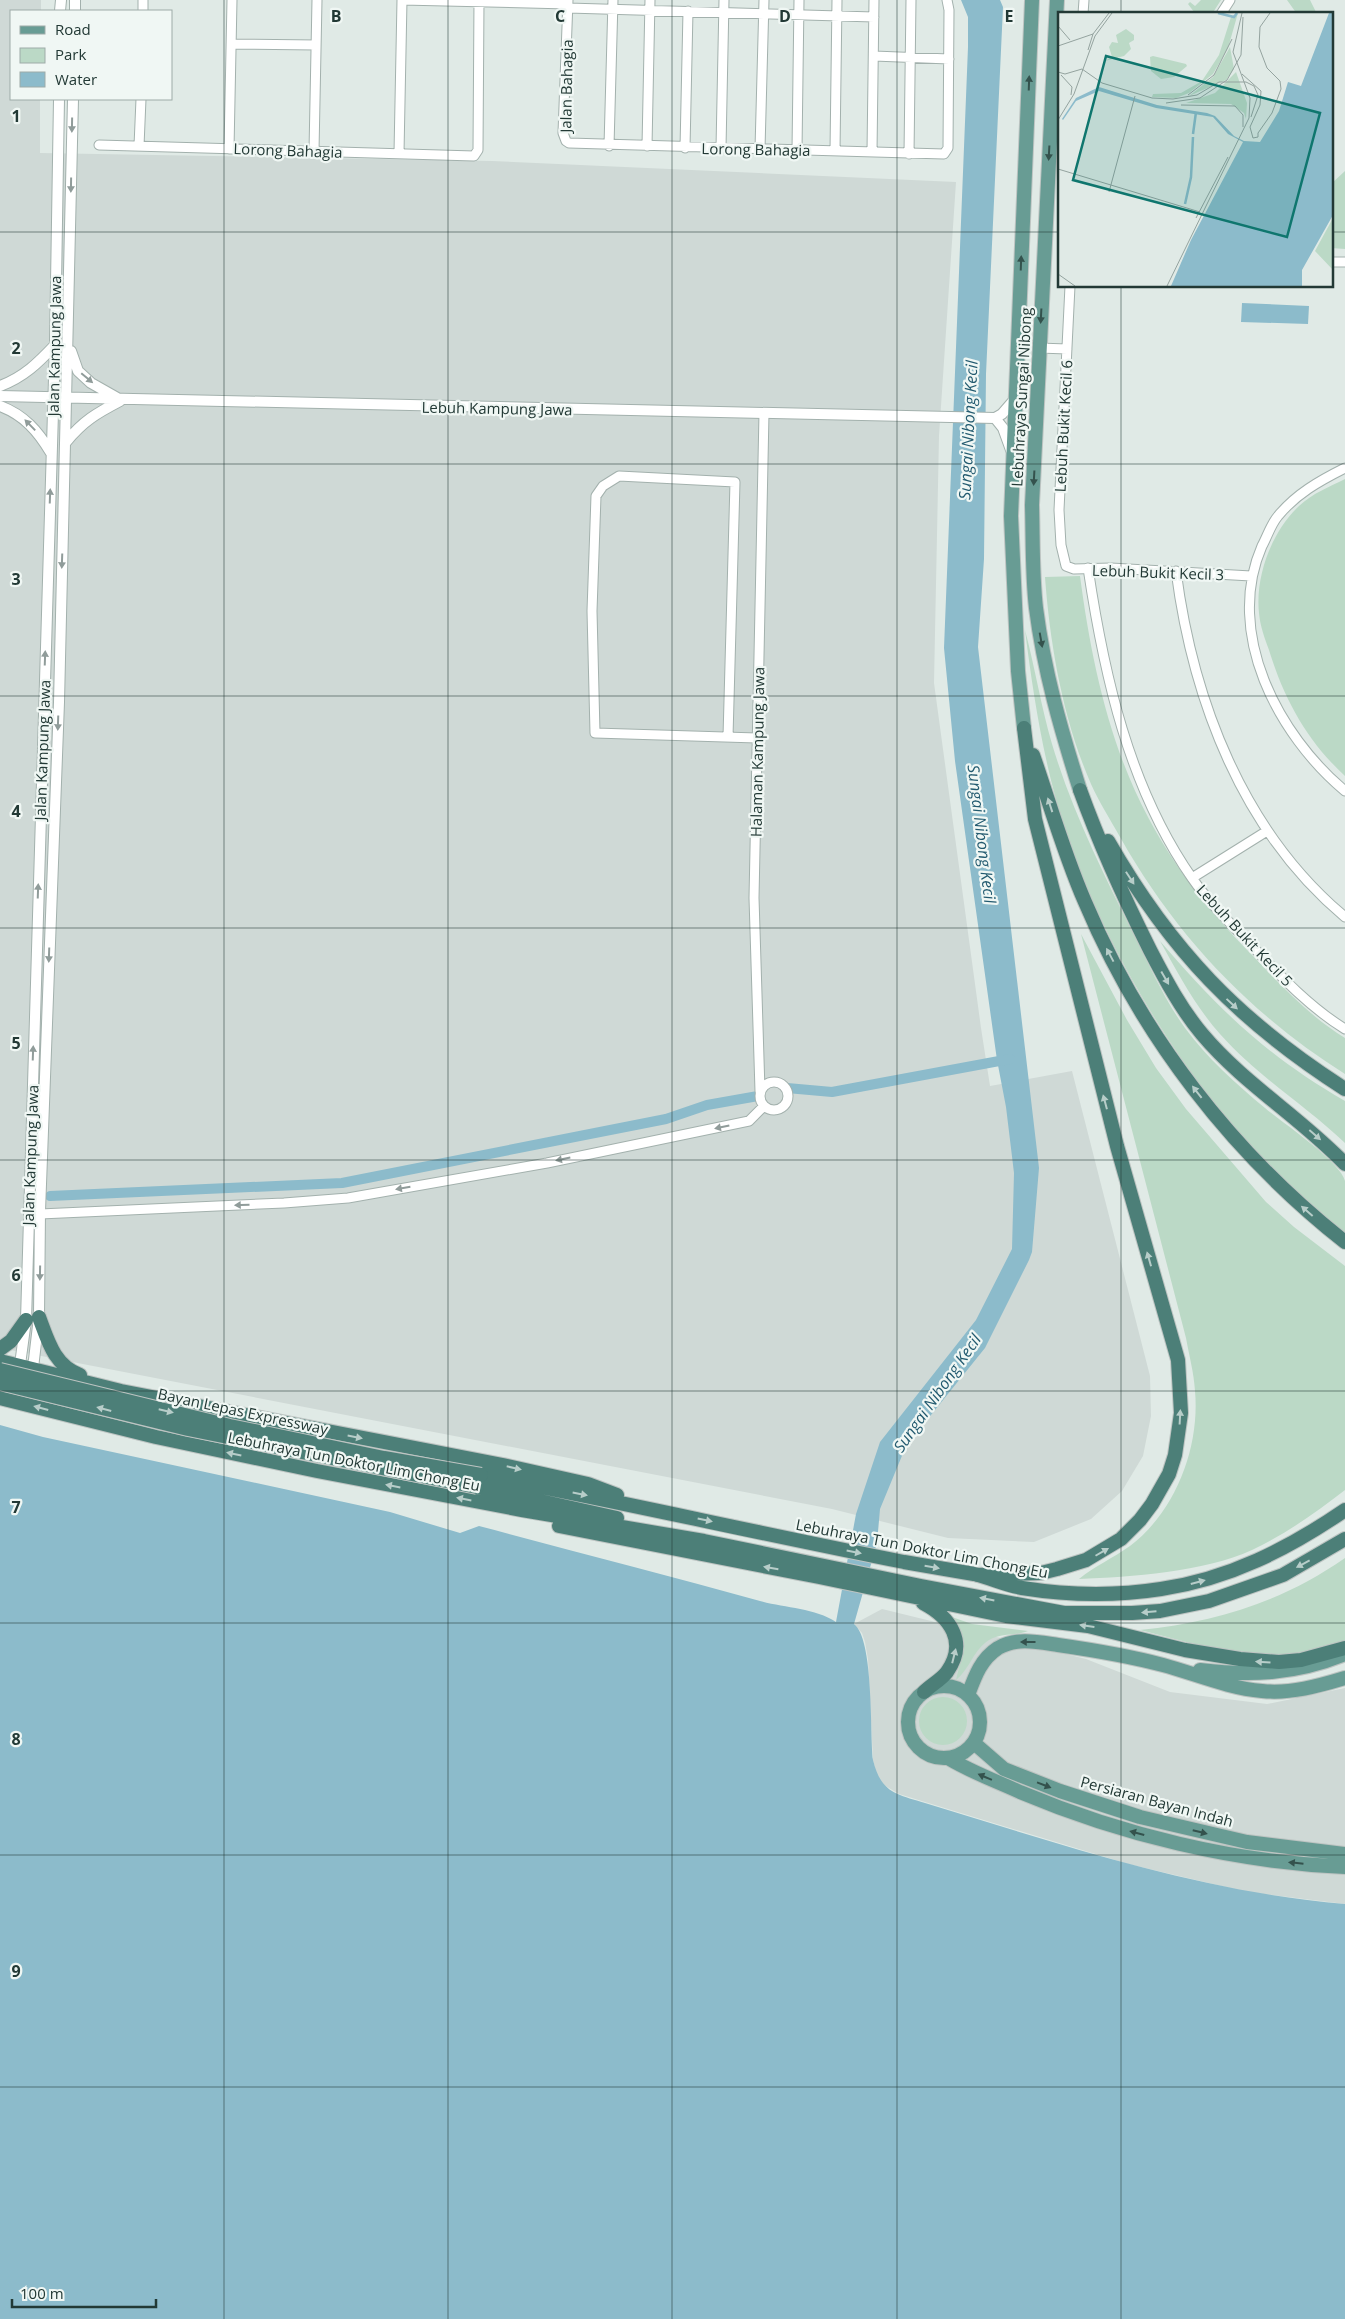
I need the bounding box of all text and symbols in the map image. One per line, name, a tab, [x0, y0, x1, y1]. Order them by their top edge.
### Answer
text: B	[331, 5, 341, 27]
text: C	[555, 5, 565, 27]
text: D	[779, 5, 791, 27]
text: E	[1005, 5, 1014, 27]
legend	[10, 10, 172, 100]
inset map	[1058, 12, 1332, 288]
text: Road	[55, 19, 91, 39]
street label: Jalan Bahagia	[555, 39, 577, 135]
text: Park	[55, 44, 86, 64]
text: Water	[55, 69, 97, 89]
one-way arrow	[1025, 75, 1033, 91]
text: 1	[11, 105, 21, 127]
one-way arrow	[68, 117, 76, 133]
street label: Lorong Bahagia	[233, 138, 343, 162]
street label: Lorong Bahagia	[701, 138, 811, 160]
one-way arrow	[1045, 146, 1053, 162]
one-way arrow	[67, 178, 75, 194]
one-way arrow	[1018, 255, 1026, 271]
street label: Jalan Kampung Jawa	[43, 275, 65, 419]
street label: Lebuhraya Sungai Nibong	[1006, 307, 1036, 487]
one-way arrow	[1037, 308, 1045, 324]
text: 2	[11, 337, 21, 359]
water label: Sungai Nibong Kecil	[953, 359, 983, 500]
street label: Lebuh Bukit Kecil 6	[1050, 359, 1076, 493]
one-way arrow	[80, 373, 93, 384]
street label: Lebuh Kampung Jawa	[421, 397, 573, 419]
one-way arrow	[24, 419, 36, 431]
one-way arrow	[1029, 470, 1037, 486]
one-way arrow	[46, 488, 54, 504]
one-way arrow	[58, 553, 66, 569]
street label: Lebuh Bukit Kecil 3	[1092, 560, 1224, 584]
text: 3	[11, 568, 21, 590]
one-way arrow	[1038, 632, 1046, 648]
one-way arrow	[41, 650, 49, 666]
street label: Halaman Kampung Jawa	[746, 667, 768, 837]
street label: Jalan Kampung Jawa	[29, 679, 54, 823]
one-way arrow	[53, 715, 61, 731]
water label: Sungai Nibong Kecil	[963, 763, 1002, 906]
one-way arrow	[1046, 797, 1053, 812]
text: 4	[11, 800, 21, 822]
one-way arrow	[1125, 872, 1134, 885]
street label: Lebuh Bukit Kecil 5	[1193, 880, 1297, 990]
one-way arrow	[34, 882, 42, 898]
one-way arrow	[45, 948, 53, 964]
one-way arrow	[1106, 948, 1114, 962]
one-way arrow	[1161, 971, 1170, 984]
one-way arrow	[1226, 998, 1238, 1010]
text: 5	[11, 1032, 21, 1054]
one-way arrow	[29, 1045, 37, 1061]
street label: Jalan Kampung Jawa	[17, 1084, 42, 1228]
one-way arrow	[1191, 1086, 1202, 1099]
one-way arrow	[1101, 1095, 1109, 1110]
one-way arrow	[714, 1123, 730, 1131]
one-way arrow	[1308, 1129, 1320, 1141]
one-way arrow	[554, 1156, 570, 1164]
one-way arrow	[394, 1185, 410, 1193]
one-way arrow	[233, 1202, 249, 1210]
one-way arrow	[1301, 1206, 1314, 1217]
one-way arrow	[1145, 1251, 1153, 1266]
text: 6	[11, 1264, 21, 1286]
one-way arrow	[35, 1265, 43, 1281]
water label: Sungai Nibong Kecil	[888, 1329, 987, 1456]
street label: Bayan Lepas Expressway	[156, 1383, 330, 1439]
one-way arrow	[33, 1404, 48, 1412]
one-way arrow	[97, 1405, 112, 1413]
one-way arrow	[159, 1407, 174, 1415]
one-way arrow	[1177, 1409, 1185, 1425]
street label: Lebuhraya Tun Doktor Lim Chong Eu	[226, 1427, 482, 1495]
one-way arrow	[347, 1433, 362, 1441]
one-way arrow	[227, 1450, 242, 1458]
one-way arrow	[507, 1464, 522, 1472]
one-way arrow	[386, 1482, 401, 1490]
one-way arrow	[573, 1491, 589, 1499]
one-way arrow	[456, 1495, 472, 1503]
text: 7	[11, 1496, 21, 1518]
street label: Lebuhraya Tun Doktor Lim Chong Eu	[794, 1514, 1050, 1582]
one-way arrow	[697, 1517, 713, 1525]
one-way arrow	[1096, 1547, 1109, 1556]
one-way arrow	[847, 1549, 863, 1557]
one-way arrow	[1296, 1560, 1310, 1568]
one-way arrow	[924, 1563, 940, 1571]
one-way arrow	[762, 1564, 778, 1572]
one-way arrow	[1190, 1577, 1205, 1585]
one-way arrow	[979, 1595, 995, 1603]
one-way arrow	[1140, 1608, 1156, 1616]
one-way arrow	[1079, 1622, 1095, 1630]
one-way arrow	[1020, 1638, 1036, 1646]
one-way arrow	[950, 1648, 958, 1663]
one-way arrow	[1255, 1657, 1271, 1665]
text: 8	[11, 1728, 21, 1750]
street label: Persiaran Bayan Indah	[1078, 1771, 1236, 1831]
one-way arrow	[978, 1772, 992, 1780]
one-way arrow	[1037, 1782, 1052, 1790]
one-way arrow	[1129, 1828, 1144, 1836]
one-way arrow	[1192, 1828, 1207, 1836]
one-way arrow	[1288, 1859, 1304, 1867]
text: 9	[11, 1960, 21, 1982]
scale bar	[12, 2276, 156, 2308]
text: 100 m	[20, 2283, 64, 2303]

